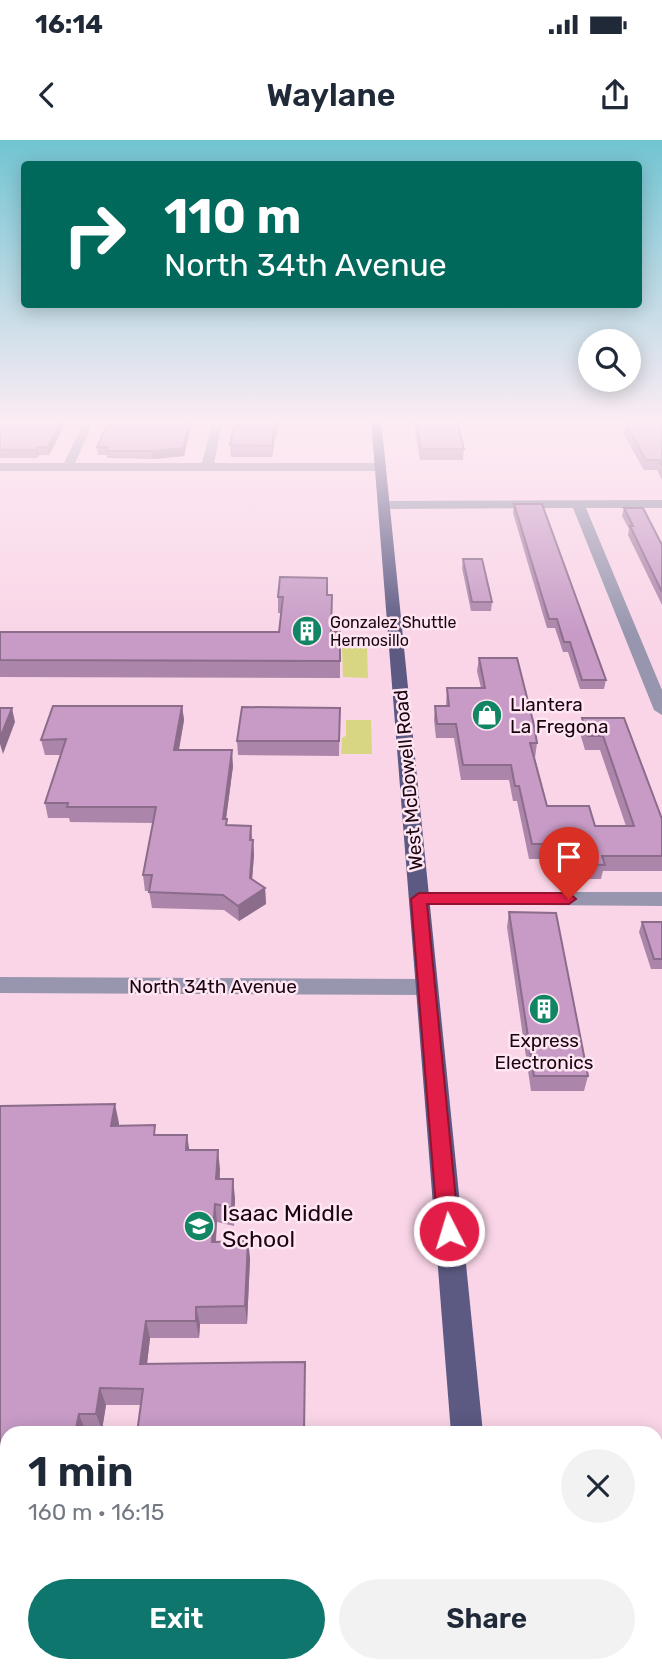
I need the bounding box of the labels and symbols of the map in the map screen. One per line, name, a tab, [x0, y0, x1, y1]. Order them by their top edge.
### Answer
place label: Gonzalez Shuttle Hermosillo	[330, 613, 456, 650]
building icon: Gonzalez Shuttle Hermosillo	[290, 614, 324, 648]
street label: West McDowell Road	[389, 689, 428, 871]
place label: Llantera La Fregona	[510, 693, 609, 738]
shop icon: Llantera La Fregona	[470, 698, 504, 732]
pin	[539, 827, 599, 899]
street label: North 34th Avenue	[129, 975, 297, 998]
building icon: Express Electronics	[527, 992, 561, 1026]
place label: Express Electronics	[495, 1029, 593, 1074]
position arrow	[412, 1194, 486, 1268]
place label: Isaac Middle School	[222, 1199, 353, 1253]
school or university icon: Isaac Middle School	[182, 1209, 216, 1243]

